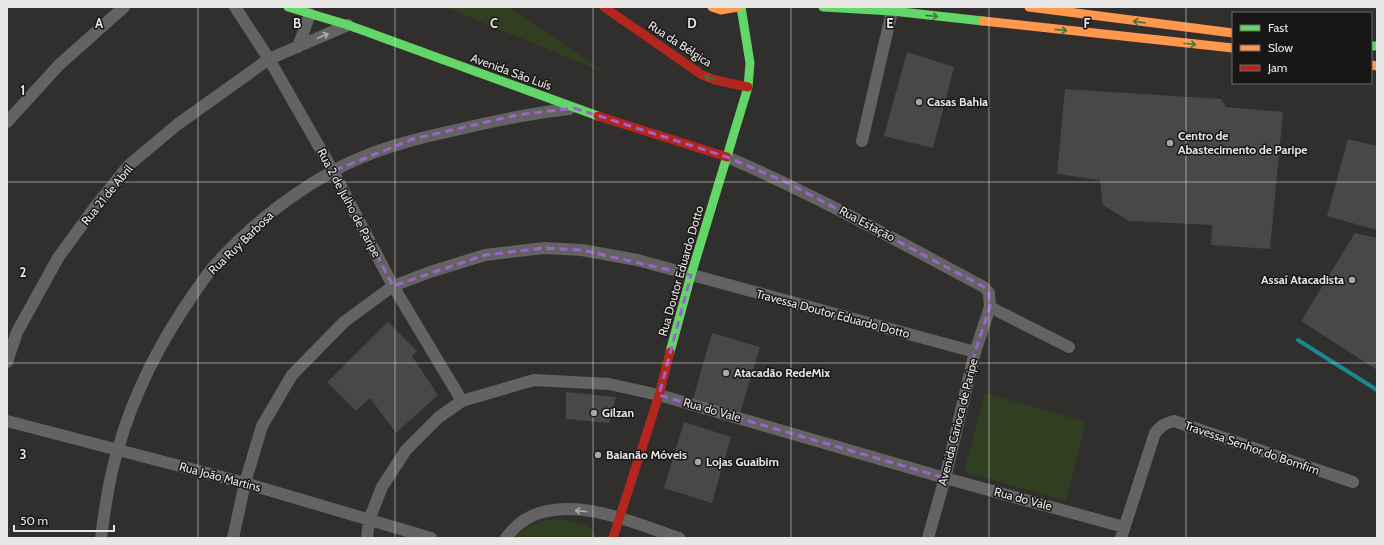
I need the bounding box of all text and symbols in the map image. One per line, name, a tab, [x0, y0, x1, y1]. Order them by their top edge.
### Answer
one-way arrow	[925, 12, 938, 19]
legend	[1232, 12, 1372, 84]
text: A	[95, 15, 104, 31]
text: B	[293, 15, 301, 31]
text: C	[490, 15, 498, 31]
text: D	[687, 15, 697, 31]
text: E	[886, 15, 894, 31]
text: F	[1084, 15, 1091, 31]
street label: Rua da Bélgica	[646, 17, 715, 70]
one-way arrow	[1133, 18, 1146, 25]
text: Fast	[1268, 20, 1288, 35]
one-way arrow	[1054, 26, 1067, 34]
one-way arrow	[317, 32, 329, 39]
one-way arrow	[1183, 40, 1196, 48]
text: Slow	[1268, 40, 1293, 55]
street label: Avenida São Luís	[469, 50, 554, 93]
text: Jam	[1267, 60, 1287, 75]
one-way arrow	[705, 73, 717, 81]
text: 1	[21, 82, 25, 98]
place label: Casas Bahia	[927, 94, 988, 109]
marker: Casas Bahia	[914, 97, 924, 107]
place label: Centro de Abastecimento de Paripe	[1178, 128, 1307, 157]
marker: Centro de Abastecimento de Paripe	[1165, 138, 1175, 148]
street label: Rua 2 de Julho de Paripe	[314, 146, 385, 260]
street label: Rua 21 de Abril	[78, 161, 136, 228]
street label: Rua Estação	[837, 203, 898, 245]
street label: Rua Doutor Eduardo Dotto	[655, 204, 706, 338]
street label: Rua Ruy Barbosa	[205, 208, 276, 277]
text: 2	[20, 264, 27, 280]
place label: Assaí Atacadista	[1261, 272, 1344, 287]
marker: Assaí Atacadista	[1347, 275, 1357, 285]
street label: Travessa Doutor Eduardo Dotto	[755, 286, 912, 341]
street label: Avenida Carioca de Paripe	[934, 357, 981, 487]
place label: Atacadão RedeMix	[734, 365, 830, 380]
marker: Atacadão RedeMix	[721, 368, 731, 378]
street label: Rua do Vale	[682, 394, 743, 425]
place label: Gilzan	[602, 405, 634, 420]
marker: Gilzan	[589, 408, 599, 418]
street label: Travessa Senhor do Bomfim	[1183, 417, 1322, 478]
text: 3	[19, 446, 27, 462]
place label: Baianão Móveis	[606, 447, 687, 462]
marker: Baianão Móveis	[593, 450, 603, 460]
place label: Lojas Guaibim	[706, 454, 779, 469]
marker: Lojas Guaibim	[693, 457, 703, 467]
street label: Rua João Martins	[178, 458, 263, 495]
street label: Rua do Vale	[993, 484, 1054, 513]
scale bar	[14, 507, 114, 533]
one-way arrow	[575, 507, 588, 514]
text: 50 m	[20, 513, 48, 528]

